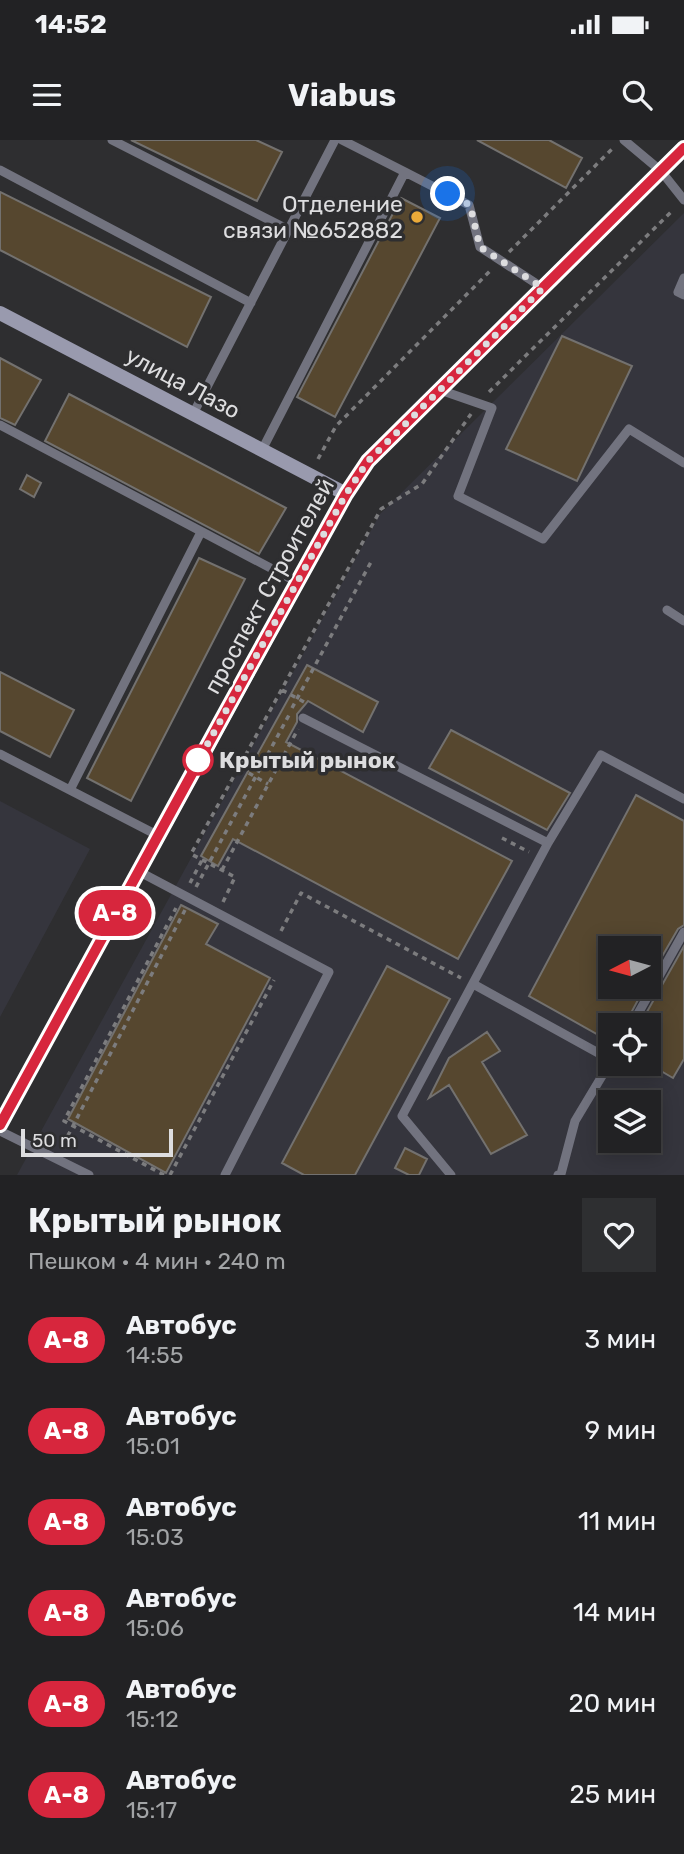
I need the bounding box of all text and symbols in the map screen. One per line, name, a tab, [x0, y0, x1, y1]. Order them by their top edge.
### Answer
text: 14:52	[35, 9, 107, 40]
icon: menu	[28, 76, 66, 114]
text: Viabus	[288, 76, 396, 114]
icon: search	[618, 76, 656, 114]
your location	[430, 176, 465, 211]
place label: Отделение связи №652882	[223, 190, 403, 244]
marker: Отделение связи №652882	[409, 209, 425, 225]
street label: улица Лазо	[121, 341, 245, 425]
street label: проспект Строителей	[198, 473, 340, 699]
marker: Крытый рынок	[183, 745, 213, 775]
place label: Крытый рынок	[219, 746, 396, 774]
line badge: А-8	[75, 890, 155, 936]
text: А-8	[93, 899, 137, 927]
north arrow	[598, 936, 662, 999]
map controls	[598, 936, 661, 1153]
button: locate	[598, 1013, 661, 1076]
button: layers	[598, 1090, 661, 1153]
scale bar	[21, 1126, 173, 1158]
text: 50 m	[32, 1129, 77, 1152]
button: heart	[582, 1198, 656, 1272]
text: Крытый рынок	[28, 1201, 282, 1240]
text: Пешком · 4 мин · 240 m	[28, 1247, 286, 1275]
text: Автобус	[126, 1310, 237, 1341]
text: 3 мин	[585, 1324, 656, 1355]
text: А-8	[44, 1326, 89, 1354]
text: 14:55	[126, 1341, 183, 1369]
text: Автобус	[126, 1401, 237, 1432]
text: 9 мин	[585, 1415, 656, 1446]
text: А-8	[44, 1417, 89, 1445]
text: 15:01	[126, 1432, 180, 1460]
text: Автобус	[126, 1492, 237, 1523]
text: 11 мин	[578, 1506, 656, 1537]
text: А-8	[44, 1508, 89, 1536]
text: 15:03	[126, 1523, 184, 1551]
text: Автобус	[126, 1583, 237, 1614]
text: 14 мин	[573, 1597, 656, 1628]
text: А-8	[44, 1599, 89, 1627]
text: 15:06	[126, 1614, 184, 1642]
text: Автобус	[126, 1674, 237, 1705]
text: 20 мин	[568, 1688, 656, 1719]
text: А-8	[44, 1690, 89, 1718]
text: 15:12	[126, 1705, 179, 1733]
text: Автобус	[126, 1765, 237, 1796]
text: 25 мин	[570, 1779, 656, 1810]
text: А-8	[44, 1781, 89, 1809]
text: 15:17	[126, 1796, 177, 1824]

